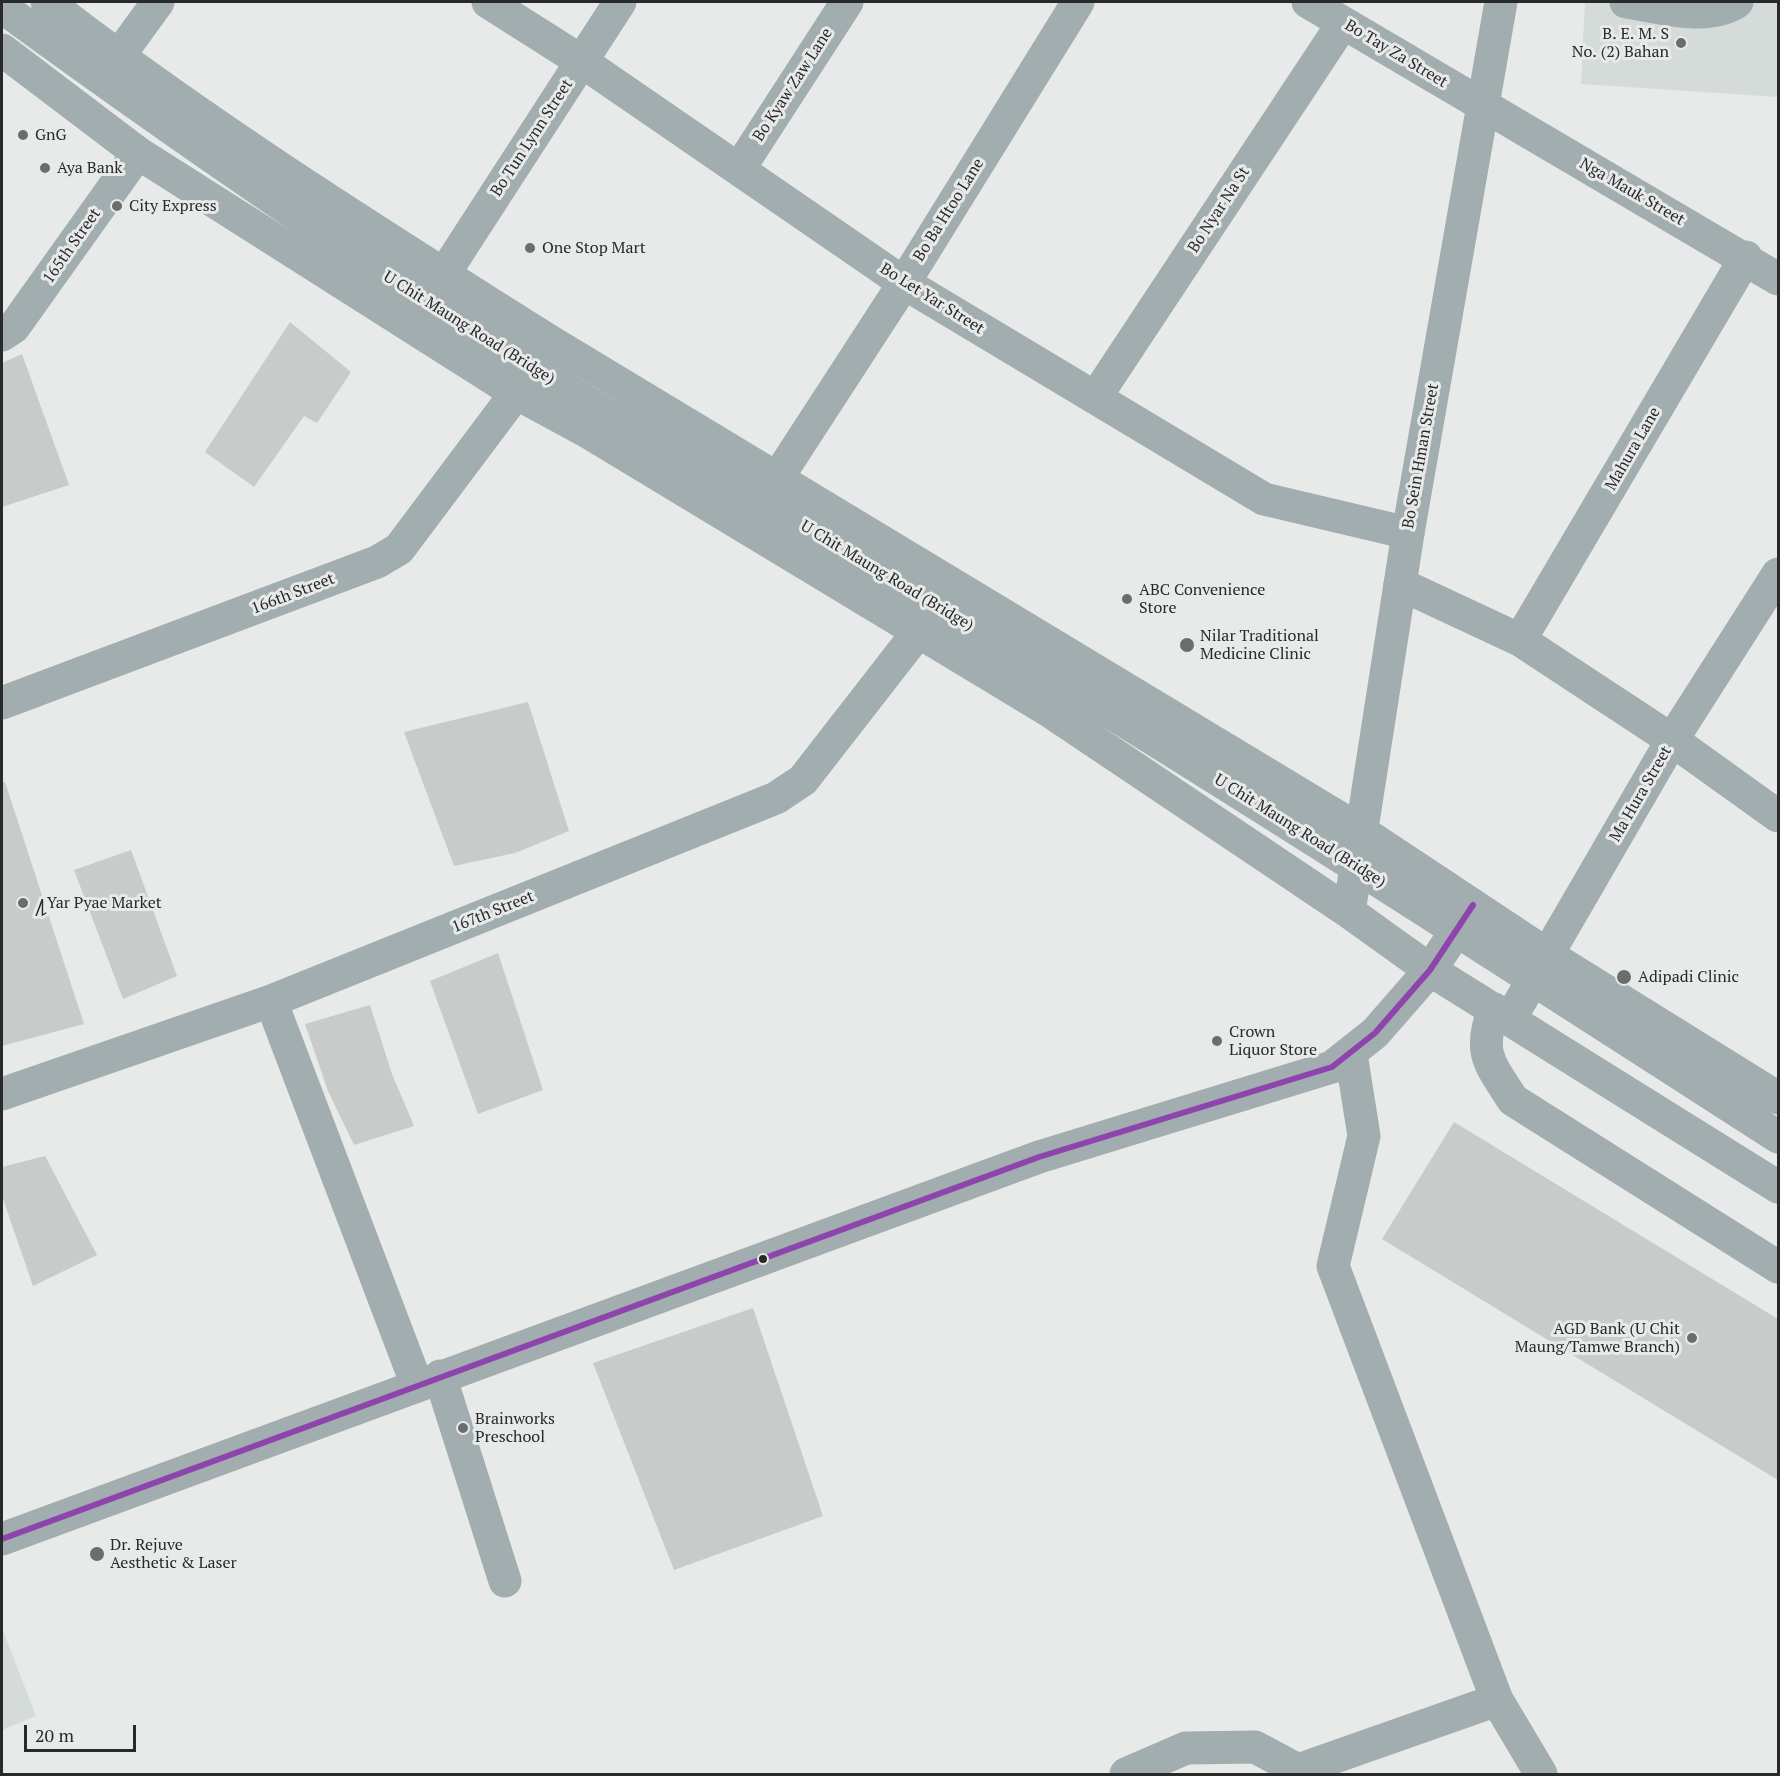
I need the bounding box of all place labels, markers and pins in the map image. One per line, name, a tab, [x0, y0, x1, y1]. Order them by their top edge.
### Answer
place label: B. E. M. S No. (2) Bahan	[1572, 24, 1669, 62]
marker: B. E. M. S No. (2) Bahan	[1674, 36, 1688, 50]
place label: GnG	[35, 125, 67, 145]
marker: GnG	[16, 128, 30, 142]
place label: Aya Bank	[57, 158, 123, 178]
marker: Aya Bank	[38, 161, 52, 175]
place label: City Express	[129, 196, 217, 216]
marker: City Express	[110, 199, 124, 213]
place label: One Stop Mart	[542, 238, 646, 258]
marker: One Stop Mart	[523, 241, 537, 255]
place label: ABC Convenience Store	[1139, 580, 1265, 618]
marker: ABC Convenience Store	[1120, 592, 1134, 606]
place label: Nilar Traditional Medicine Clinic	[1200, 626, 1319, 664]
marker: Nilar Traditional Medicine Clinic	[1178, 636, 1196, 654]
place label: ႔Yar Pyae Market	[35, 893, 162, 913]
marker: ႔Yar Pyae Market	[16, 896, 30, 910]
place label: Adipadi Clinic	[1638, 967, 1739, 987]
marker: Adipadi Clinic	[1615, 968, 1633, 986]
place label: Crown Liquor Store	[1229, 1022, 1317, 1060]
marker: Crown Liquor Store	[1210, 1034, 1224, 1048]
unlabelled marker	[757, 1253, 769, 1265]
place label: AGD Bank (U Chit Maung/Tamwe Branch)	[1515, 1319, 1680, 1357]
marker: AGD Bank (U Chit Maung/Tamwe Branch)	[1685, 1331, 1699, 1345]
place label: Brainworks Preschool	[475, 1409, 555, 1447]
marker: Brainworks Preschool	[456, 1421, 470, 1435]
place label: Dr. Rejuve Aesthetic & Laser	[110, 1535, 237, 1573]
marker: Dr. Rejuve Aesthetic & Laser	[88, 1545, 106, 1563]

